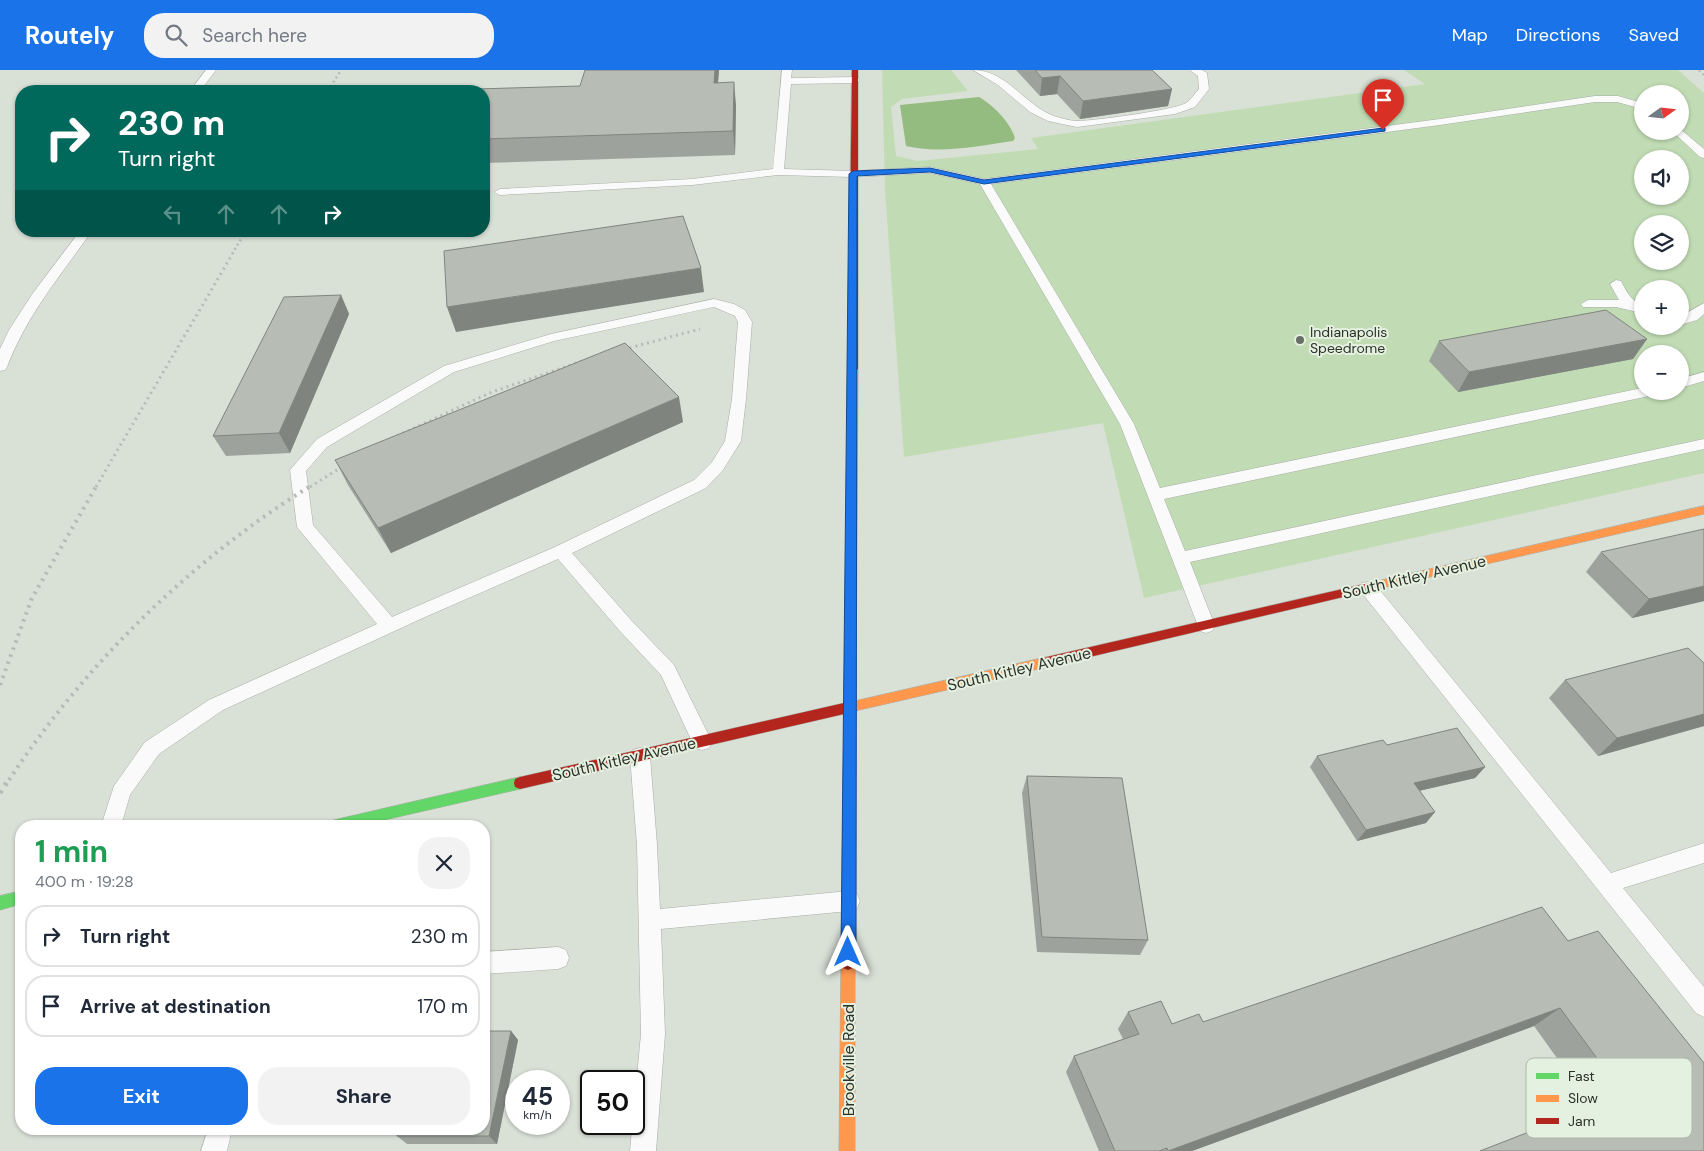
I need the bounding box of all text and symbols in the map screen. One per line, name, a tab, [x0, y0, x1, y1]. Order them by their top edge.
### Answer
search box	[144, 13, 494, 58]
text: Routely	[25, 20, 114, 51]
icon: search	[162, 21, 190, 49]
text: Search here	[202, 23, 307, 48]
text: Map	[1452, 23, 1488, 47]
text: Directions	[1516, 23, 1601, 47]
text: Saved	[1629, 23, 1679, 47]
pin	[1362, 79, 1404, 130]
north arrow	[1634, 85, 1689, 140]
map controls	[1634, 85, 1689, 400]
icon: arrive	[1369, 86, 1397, 114]
text: 230 m	[118, 100, 225, 146]
icon: right	[35, 105, 100, 170]
text: Turn right	[118, 144, 215, 173]
button: sound	[1634, 150, 1689, 205]
icon: left	[159, 200, 187, 228]
icon: ahead	[212, 200, 240, 228]
icon: ahead	[265, 200, 293, 228]
icon: right	[318, 200, 346, 228]
button: layers	[1634, 215, 1689, 270]
button: +	[1634, 280, 1689, 335]
place label: Indianapolis Speedrome	[1310, 323, 1387, 357]
marker: Indianapolis Speedrome	[1294, 334, 1306, 346]
button: −	[1634, 345, 1689, 400]
street label: South Kitley Avenue	[1340, 550, 1488, 604]
street label: South Kitley Avenue	[945, 642, 1093, 696]
street label: South Kitley Avenue	[550, 732, 698, 786]
text: 1 min	[35, 832, 108, 871]
button: close	[418, 837, 470, 889]
text: 400 m · 19:28	[35, 871, 134, 892]
icon: right	[37, 922, 65, 950]
text: Turn right	[80, 924, 170, 949]
text: 230 m	[411, 924, 468, 949]
position arrow	[821, 925, 873, 977]
icon: arrive	[37, 992, 65, 1020]
text: Arrive at destination	[80, 994, 271, 1019]
text: 170 m	[417, 994, 468, 1019]
street label: Brookville Road	[838, 1004, 859, 1116]
legend	[1526, 1058, 1692, 1138]
button: Exit	[35, 1067, 248, 1125]
button: Share	[258, 1067, 470, 1125]
text: Fast	[1568, 1067, 1595, 1085]
speed limit sign: 50	[580, 1070, 645, 1135]
text: 45	[522, 1080, 553, 1113]
text: Slow	[1568, 1089, 1598, 1107]
text: km/h	[523, 1107, 552, 1123]
text: Jam	[1568, 1112, 1595, 1130]

